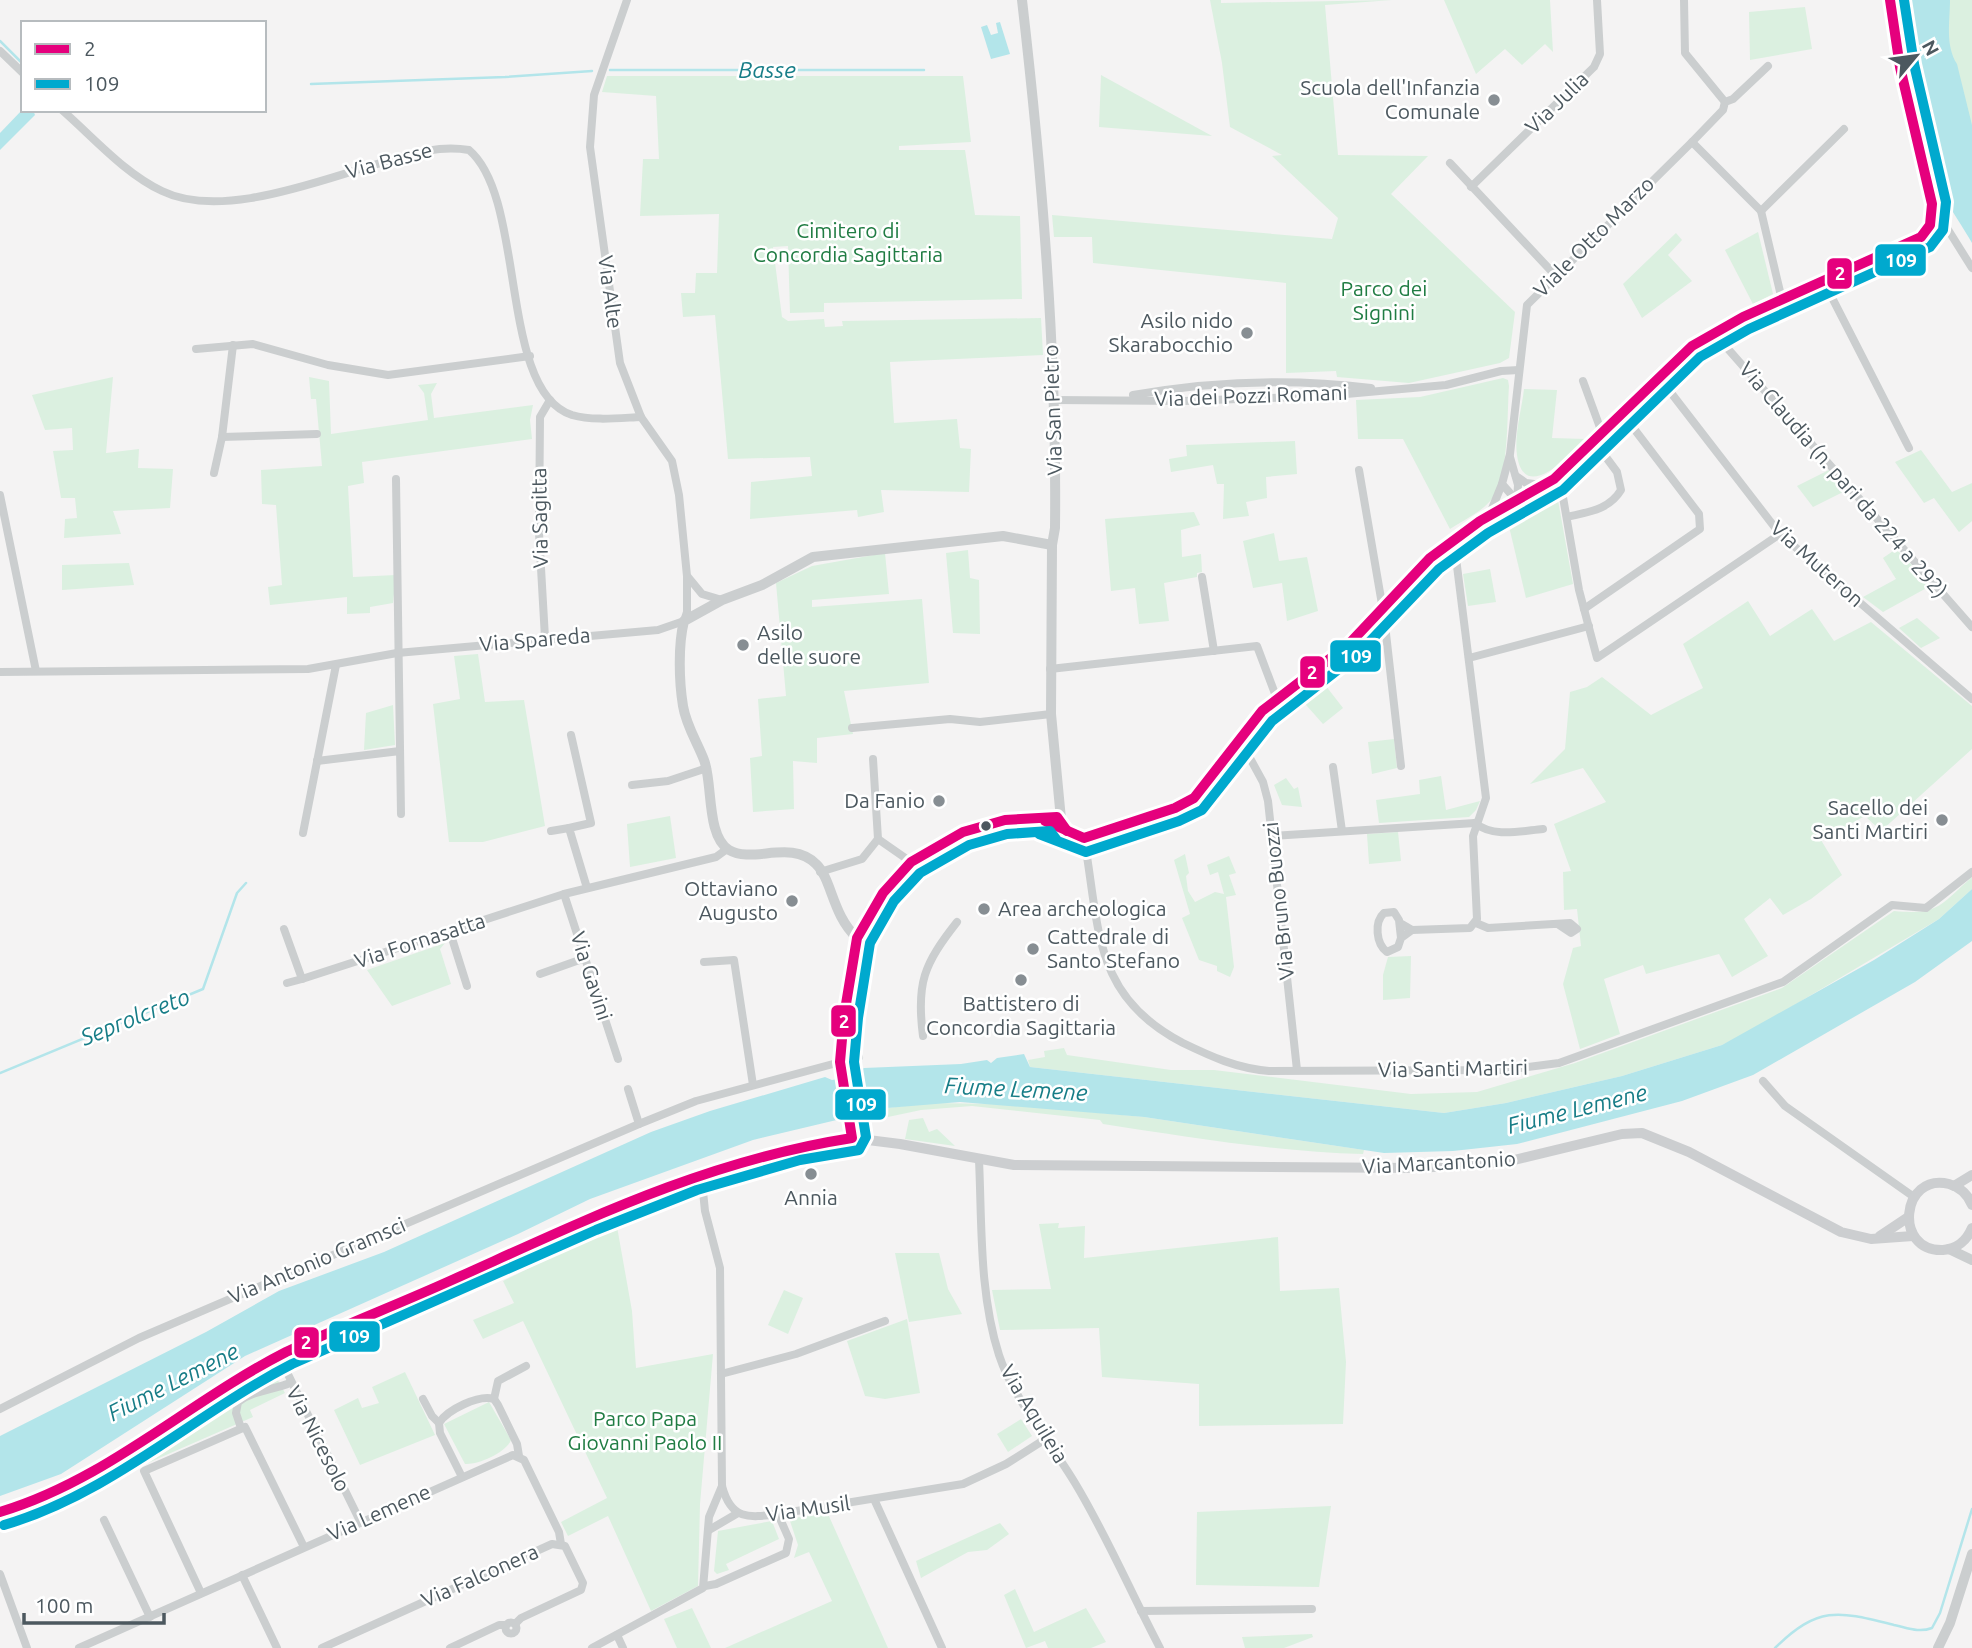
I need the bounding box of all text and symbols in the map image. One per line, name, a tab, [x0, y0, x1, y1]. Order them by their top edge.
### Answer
legend	[21, 21, 266, 112]
north arrow	[1881, 21, 1951, 91]
text: 2	[84, 36, 96, 60]
text: N	[1918, 36, 1944, 59]
water label: Basse	[738, 57, 796, 82]
street label: Via Julia	[1520, 66, 1593, 138]
text: 109	[84, 71, 120, 95]
place label: Scuola dell'Infanzia Comunale	[1300, 75, 1480, 123]
marker: Scuola dell'Infanzia Comunale	[1486, 92, 1502, 108]
street label: Via Basse	[343, 137, 435, 183]
street label: Viale Otto Marzo	[1528, 171, 1658, 301]
park label: Cimitero di Concordia Sagittaria	[753, 218, 943, 266]
line badge: 109	[1874, 243, 1927, 277]
text: 109	[1885, 249, 1917, 271]
street label: Via Alte	[594, 254, 628, 330]
line badge: 2	[1826, 257, 1853, 290]
text: 2	[1835, 262, 1845, 284]
park label: Parco dei Signini	[1341, 276, 1427, 324]
place label: Asilo nido Skarabocchio	[1108, 308, 1233, 356]
marker: Asilo nido Skarabocchio	[1239, 325, 1255, 341]
street label: Via San Pietro	[1038, 344, 1066, 476]
street label: Via Claudia (n. pari da 224 a 292)	[1735, 357, 1953, 602]
street label: Via dei Pozzi Romani	[1154, 380, 1348, 410]
street label: Via Sagitta	[526, 467, 552, 569]
street label: Via Muteron	[1766, 515, 1869, 611]
place label: Asilo delle suore	[757, 620, 861, 668]
street label: Via Spareda	[478, 622, 591, 656]
marker: Asilo delle suore	[735, 637, 751, 653]
line badge: 109	[1329, 639, 1382, 673]
text: 109	[1340, 645, 1372, 667]
line badge: 2	[1299, 655, 1326, 689]
text: 2	[1307, 661, 1317, 683]
place label: Da Fanio	[844, 788, 925, 812]
marker: Da Fanio	[931, 793, 947, 809]
place label: Sacello dei Santi Martiri	[1813, 795, 1928, 843]
marker: Sacello dei Santi Martiri	[1934, 812, 1950, 828]
unlabelled marker	[979, 819, 993, 833]
street label: Via Bruno Buozzi	[1258, 821, 1298, 981]
place label: Ottaviano Augusto	[684, 876, 778, 924]
marker: Ottaviano Augusto	[784, 893, 800, 909]
place label: Area archeologica	[998, 896, 1167, 920]
marker: Area archeologica	[976, 901, 992, 917]
street label: Via Fornasatta	[351, 908, 488, 972]
place label: Cattedrale di Santo Stefano	[1047, 924, 1180, 972]
street label: Via Gavini	[566, 928, 618, 1023]
marker: Cattedrale di Santo Stefano	[1025, 941, 1041, 957]
marker: Battistero di Concordia Sagittaria	[1013, 972, 1029, 988]
water label: Seprolcreto	[76, 983, 193, 1050]
place label: Battistero di Concordia Sagittaria	[926, 991, 1116, 1039]
line badge: 2	[830, 1004, 857, 1038]
text: 2	[839, 1010, 849, 1032]
street label: Via Santi Martiri	[1378, 1055, 1528, 1081]
water label: Fiume Lemene	[944, 1072, 1089, 1105]
water label: Fiume Lemene	[1504, 1079, 1650, 1138]
line badge: 109	[834, 1088, 887, 1121]
text: 109	[845, 1093, 877, 1115]
street label: Via Marcantonio	[1361, 1146, 1517, 1178]
marker: Annia	[803, 1166, 819, 1182]
place label: Annia	[784, 1185, 838, 1209]
street label: Via Antonio Gramsci	[225, 1212, 409, 1308]
line badge: 109	[328, 1320, 381, 1353]
text: 109	[338, 1325, 370, 1347]
line badge: 2	[293, 1326, 320, 1359]
text: 2	[301, 1331, 311, 1353]
water label: Fiume Lemene	[103, 1338, 243, 1425]
street label: Via Aquileia	[996, 1360, 1074, 1467]
street label: Via Nicesolo	[282, 1382, 356, 1495]
park label: Parco Papa Giovanni Paolo II	[568, 1406, 722, 1454]
street label: Via Lemene	[323, 1479, 434, 1545]
street label: Via Musil	[764, 1490, 851, 1526]
street label: Via Falconera	[417, 1539, 542, 1612]
scale bar	[24, 1582, 164, 1626]
text: 100 m	[35, 1593, 93, 1617]

